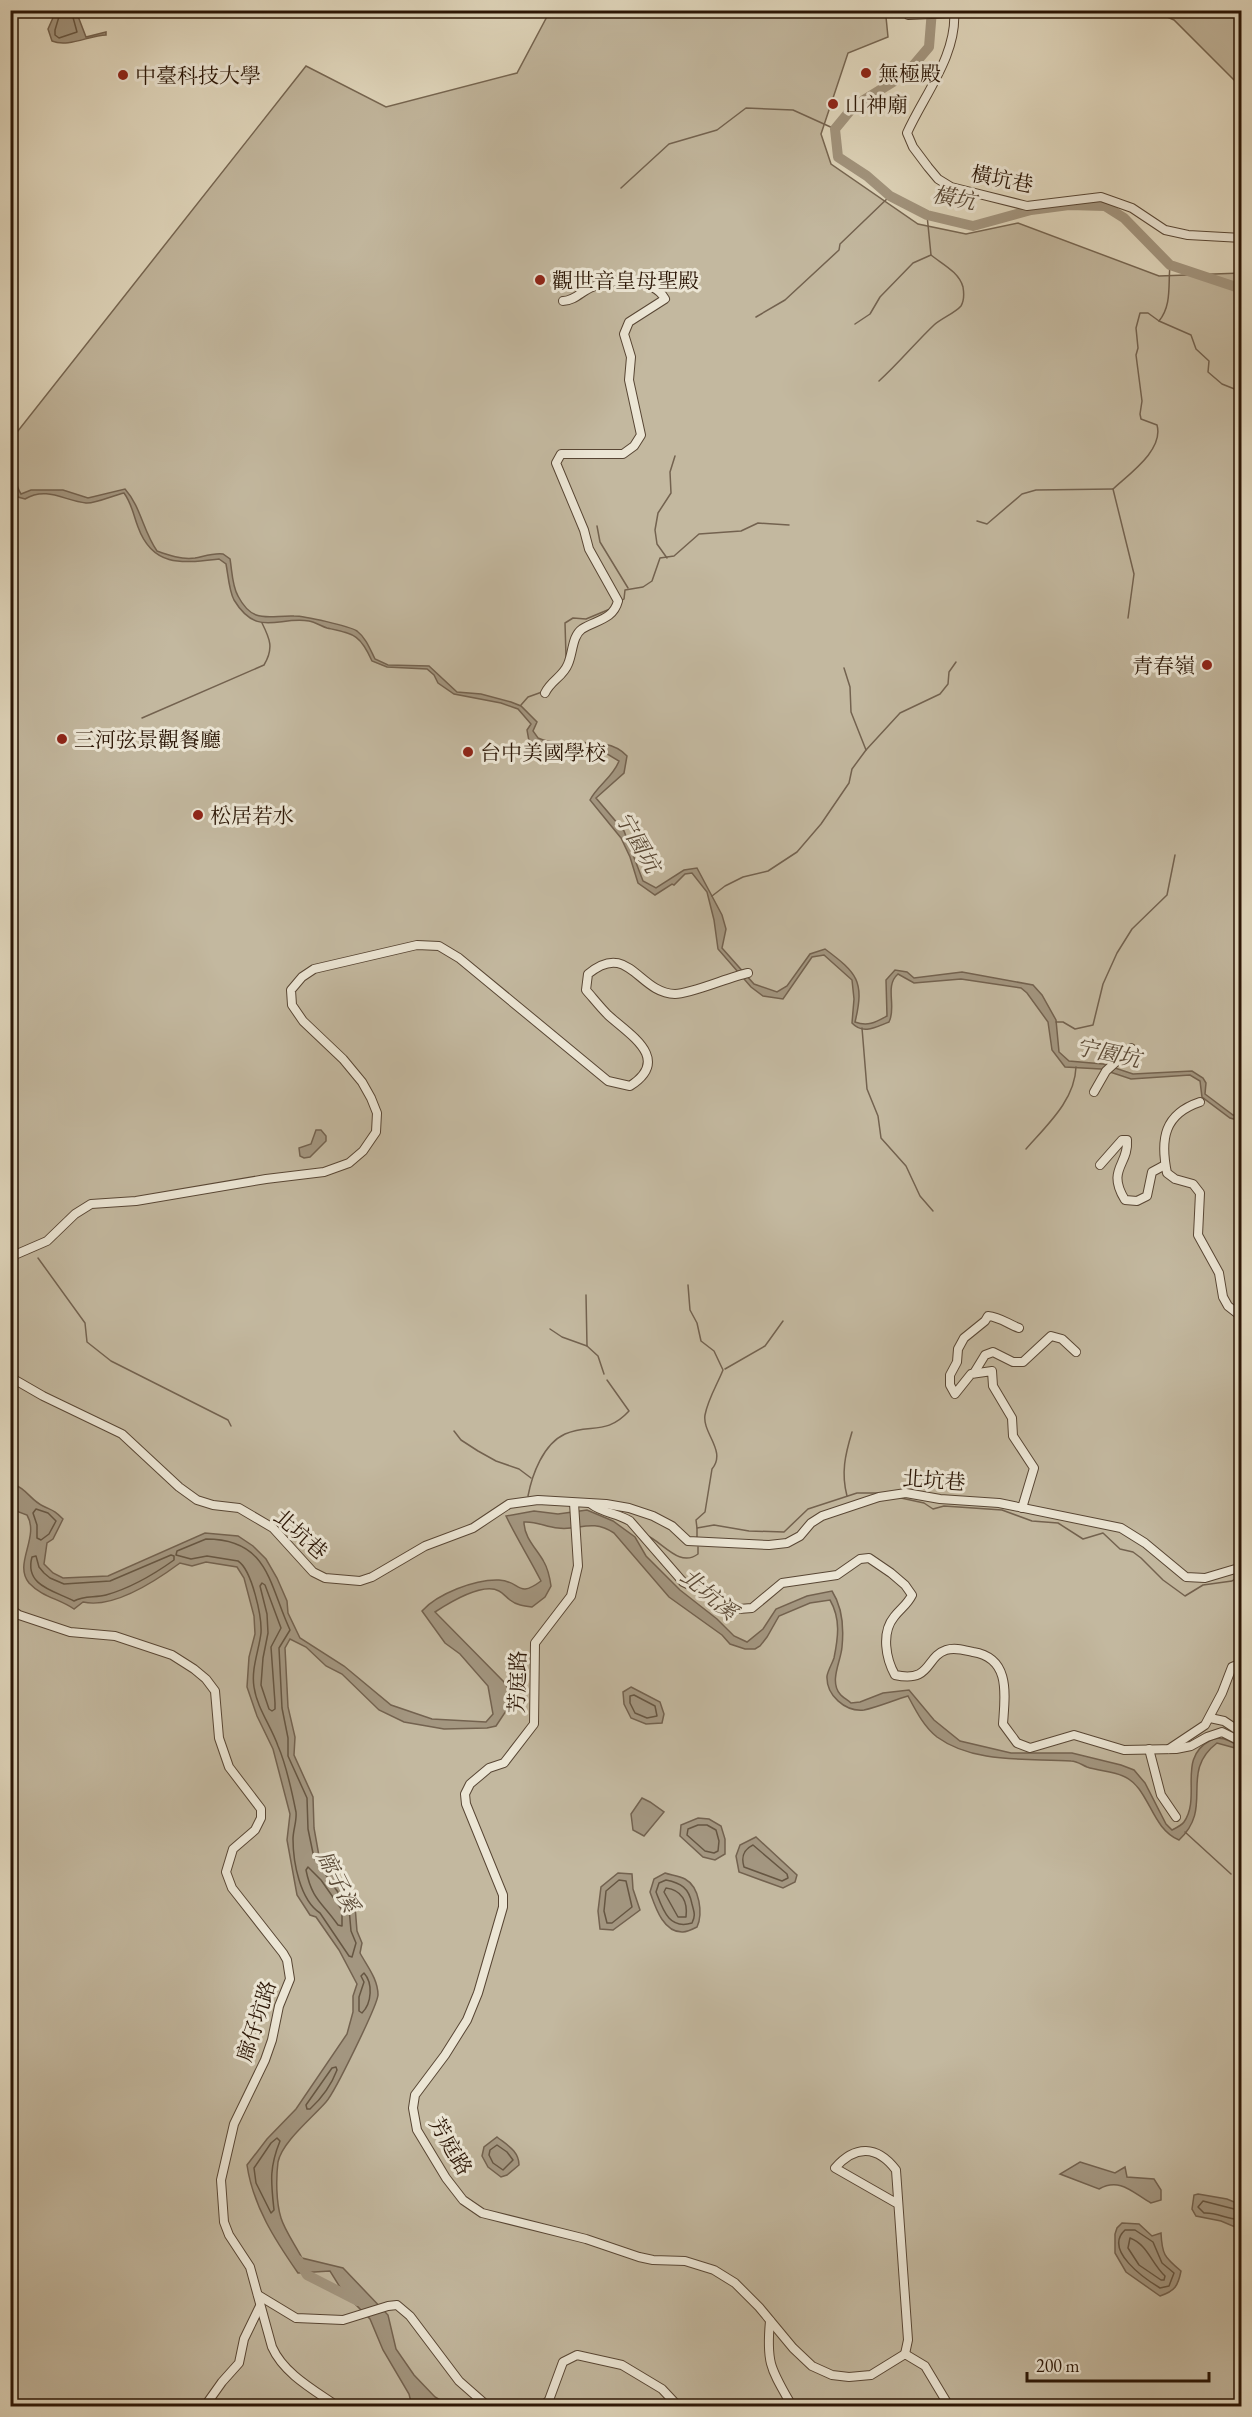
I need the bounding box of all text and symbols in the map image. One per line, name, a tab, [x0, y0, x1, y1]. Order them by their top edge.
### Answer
place label: 無極殿	[878, 60, 941, 87]
place label: 中臺科技大學	[135, 62, 261, 89]
marker: 無極殿	[859, 66, 873, 80]
marker: 中臺科技大學	[116, 68, 130, 82]
place label: 山神廟	[845, 91, 908, 118]
marker: 山神廟	[826, 97, 840, 111]
street label: 橫坑巷	[969, 160, 1035, 198]
water label: 橫坑	[930, 180, 981, 217]
place label: 觀世音皇母聖殿	[552, 267, 699, 294]
marker: 觀世音皇母聖殿	[533, 273, 547, 287]
place label: 青春嶺	[1132, 652, 1195, 679]
marker: 青春嶺	[1200, 658, 1214, 672]
place label: 三河弦景觀餐廳	[74, 726, 221, 753]
marker: 三河弦景觀餐廳	[55, 732, 69, 746]
place label: 台中美國學校	[480, 739, 606, 766]
marker: 台中美國學校	[461, 745, 475, 759]
place label: 松居若水	[210, 802, 294, 829]
water label: 宁園坑	[609, 806, 669, 880]
marker: 松居若水	[191, 808, 205, 822]
water label: 宁園坑	[1073, 1032, 1146, 1075]
street label: 北坑巷	[902, 1464, 966, 1496]
street label: 北坑巷	[269, 1503, 333, 1565]
water label: 北坑溪	[674, 1562, 745, 1628]
street label: 芳庭路	[502, 1650, 532, 1714]
water label: 廍子溪	[310, 1845, 367, 1919]
street label: 廍仔坑路	[230, 1977, 282, 2065]
street label: 芳庭路	[424, 2112, 478, 2180]
scale bar	[1027, 2345, 1208, 2383]
text: 200 m	[1036, 2354, 1080, 2377]

